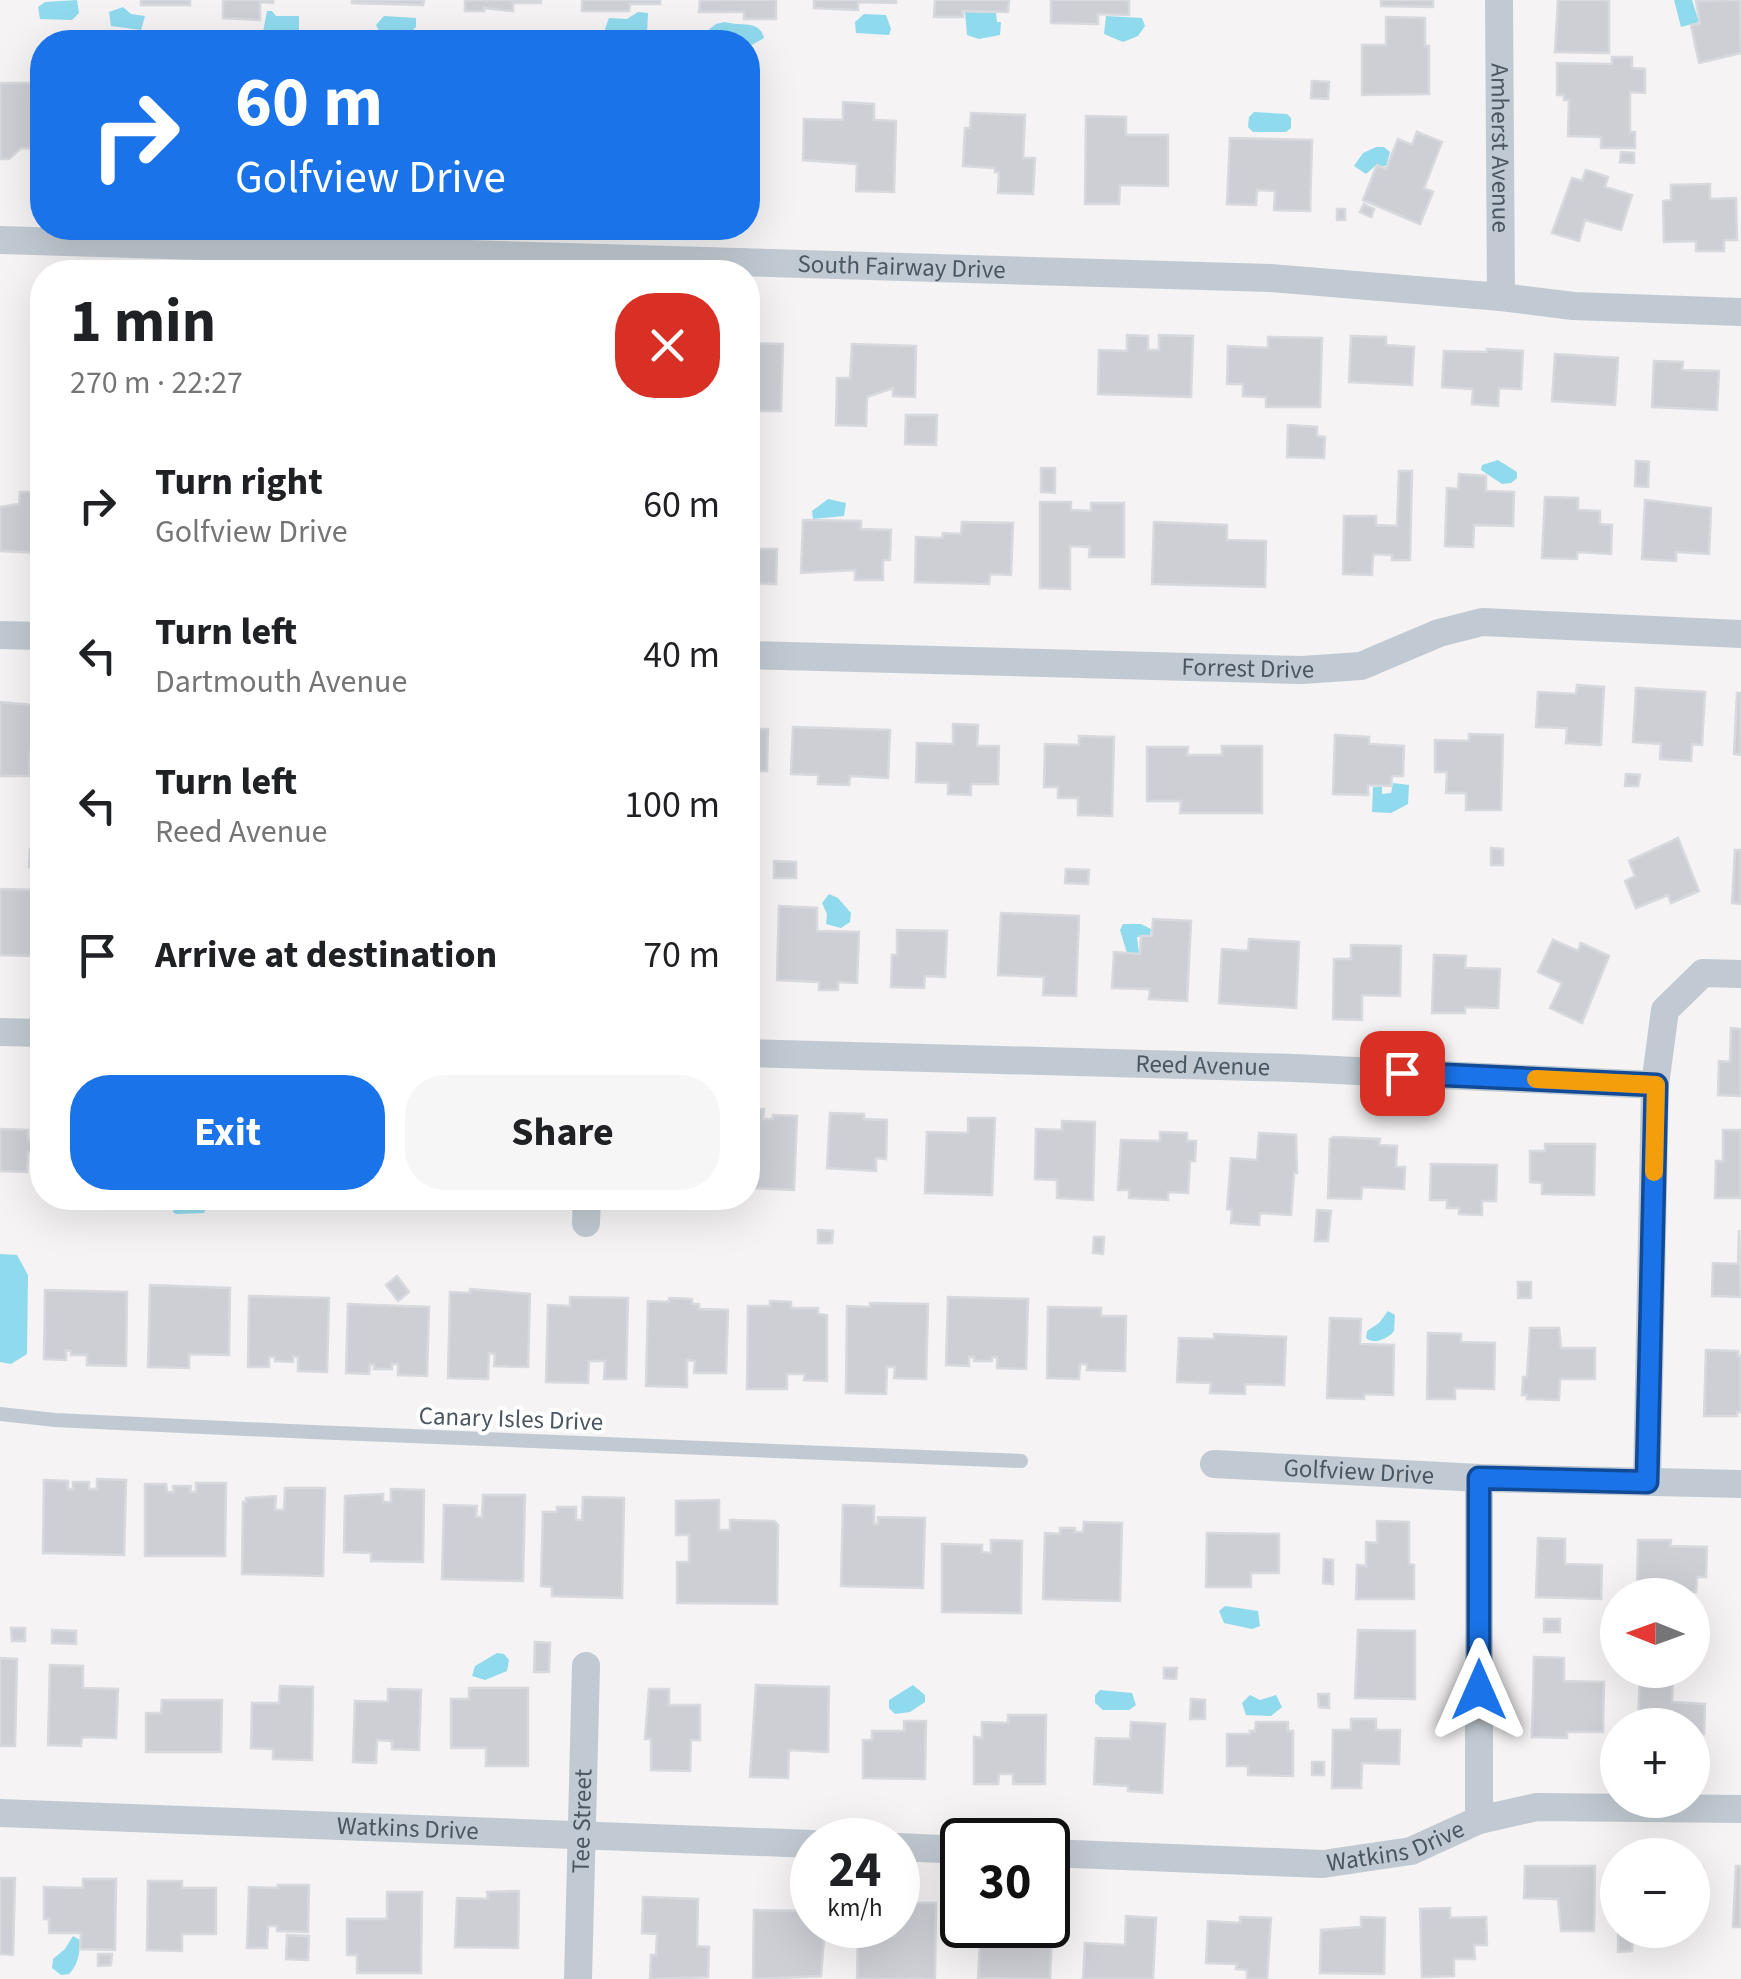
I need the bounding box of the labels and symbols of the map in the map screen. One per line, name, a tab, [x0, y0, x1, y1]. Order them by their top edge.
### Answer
street label: Amherst Avenue	[1481, 63, 1519, 233]
street label: South Fairway Drive	[797, 246, 1006, 288]
street label: Forrest Drive	[1181, 649, 1315, 688]
pin	[1360, 1031, 1445, 1116]
street label: Reed Avenue	[1135, 1046, 1271, 1085]
street label: Canary Isles Drive	[418, 1398, 604, 1440]
street label: Golfview Drive	[1283, 1450, 1435, 1494]
north arrow	[1600, 1578, 1710, 1688]
position arrow	[1427, 1638, 1531, 1742]
street label: Tee Street	[563, 1768, 601, 1874]
street label: Watkins Drive	[336, 1808, 479, 1849]
street label: Watkins Drive	[1324, 1811, 1470, 1881]
speed limit sign: 30	[940, 1818, 1070, 1948]

